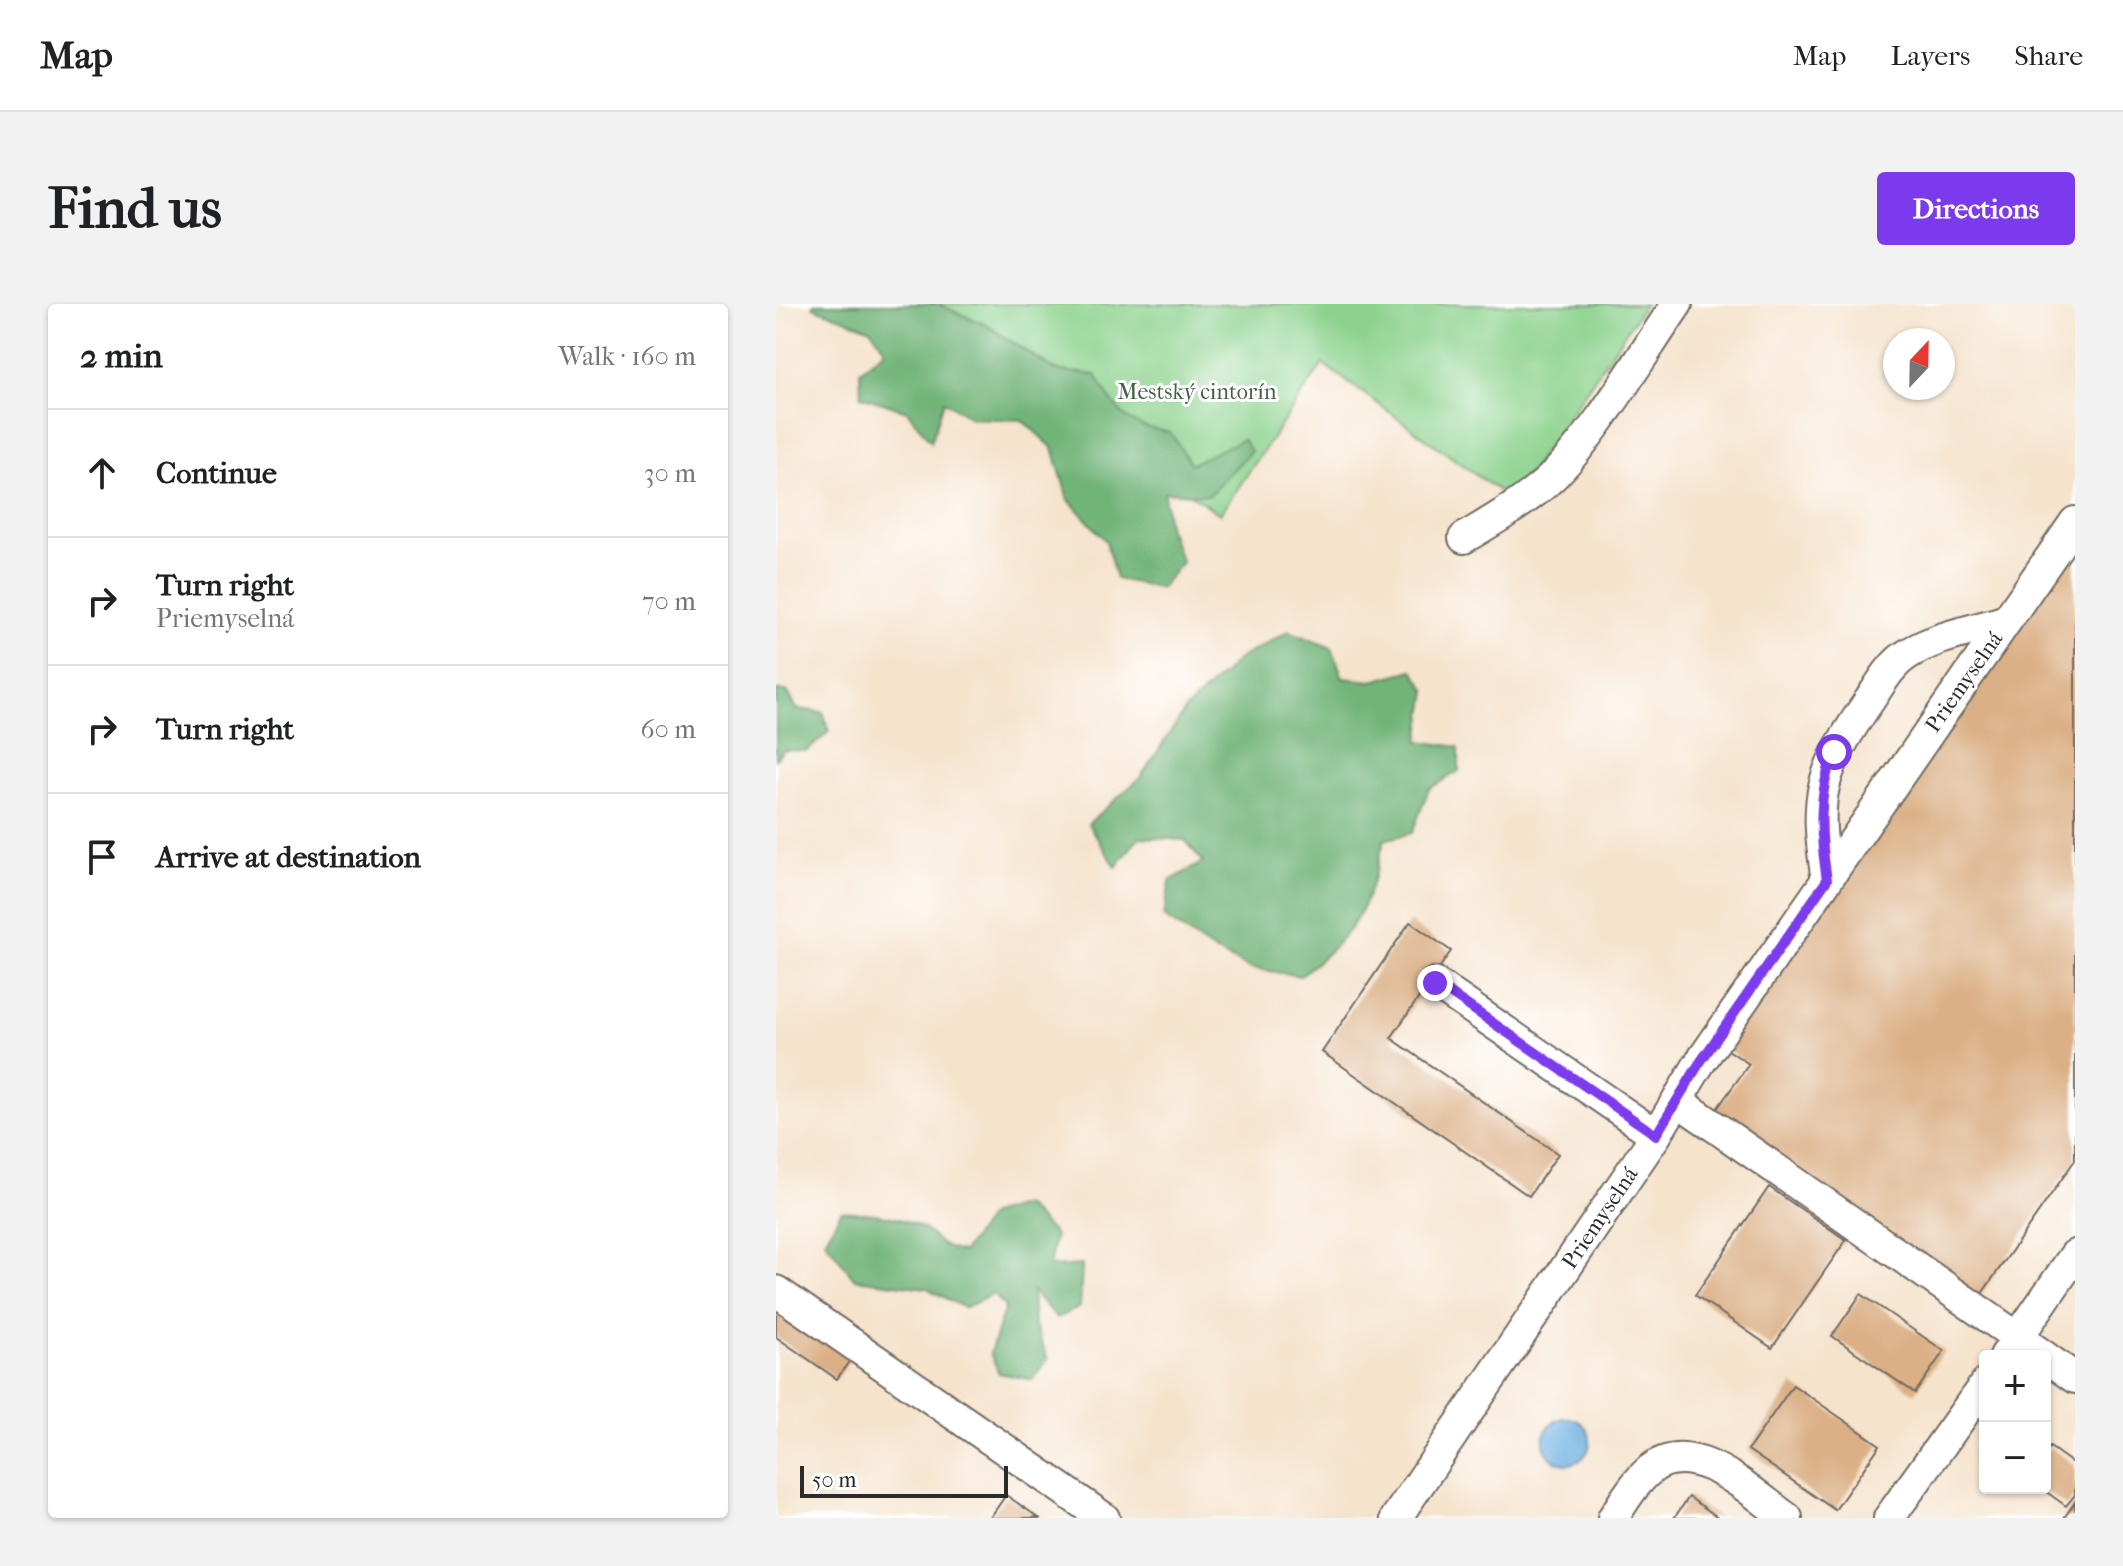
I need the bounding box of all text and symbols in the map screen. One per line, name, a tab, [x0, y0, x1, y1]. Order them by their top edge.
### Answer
text: Map	[40, 33, 113, 78]
text: Map	[1793, 39, 1846, 72]
text: Layers	[1890, 39, 1970, 72]
text: Share	[2014, 39, 2083, 72]
button: Directions	[1877, 172, 2075, 245]
text: Find us	[48, 176, 222, 241]
north arrow	[1883, 328, 1955, 400]
text: 2 min	[80, 336, 163, 376]
text: Walk · 160 m	[558, 341, 696, 372]
park label: Mestský cintorín	[1118, 379, 1277, 405]
icon: ahead	[80, 451, 124, 495]
text: Continue	[156, 456, 277, 491]
text: 30 m	[644, 458, 696, 489]
text: Turn right	[156, 568, 294, 603]
icon: right	[80, 579, 124, 623]
text: 70 m	[642, 586, 696, 617]
text: Priemyselná	[156, 603, 294, 634]
street label: Priemyselná	[1920, 626, 2009, 737]
icon: right	[80, 707, 124, 751]
text: Turn right	[156, 712, 294, 747]
text: 60 m	[640, 714, 696, 745]
route start	[1816, 734, 1852, 770]
icon: arrive	[80, 835, 124, 879]
text: Arrive at destination	[156, 840, 421, 875]
route end	[1417, 965, 1453, 1001]
street label: Priemyselná	[1556, 1162, 1644, 1274]
map controls	[1979, 1350, 2051, 1494]
button: +	[1979, 1350, 2051, 1422]
button: −	[1979, 1422, 2051, 1494]
scale bar	[800, 1462, 1008, 1498]
text: 50 m	[812, 1467, 857, 1493]

